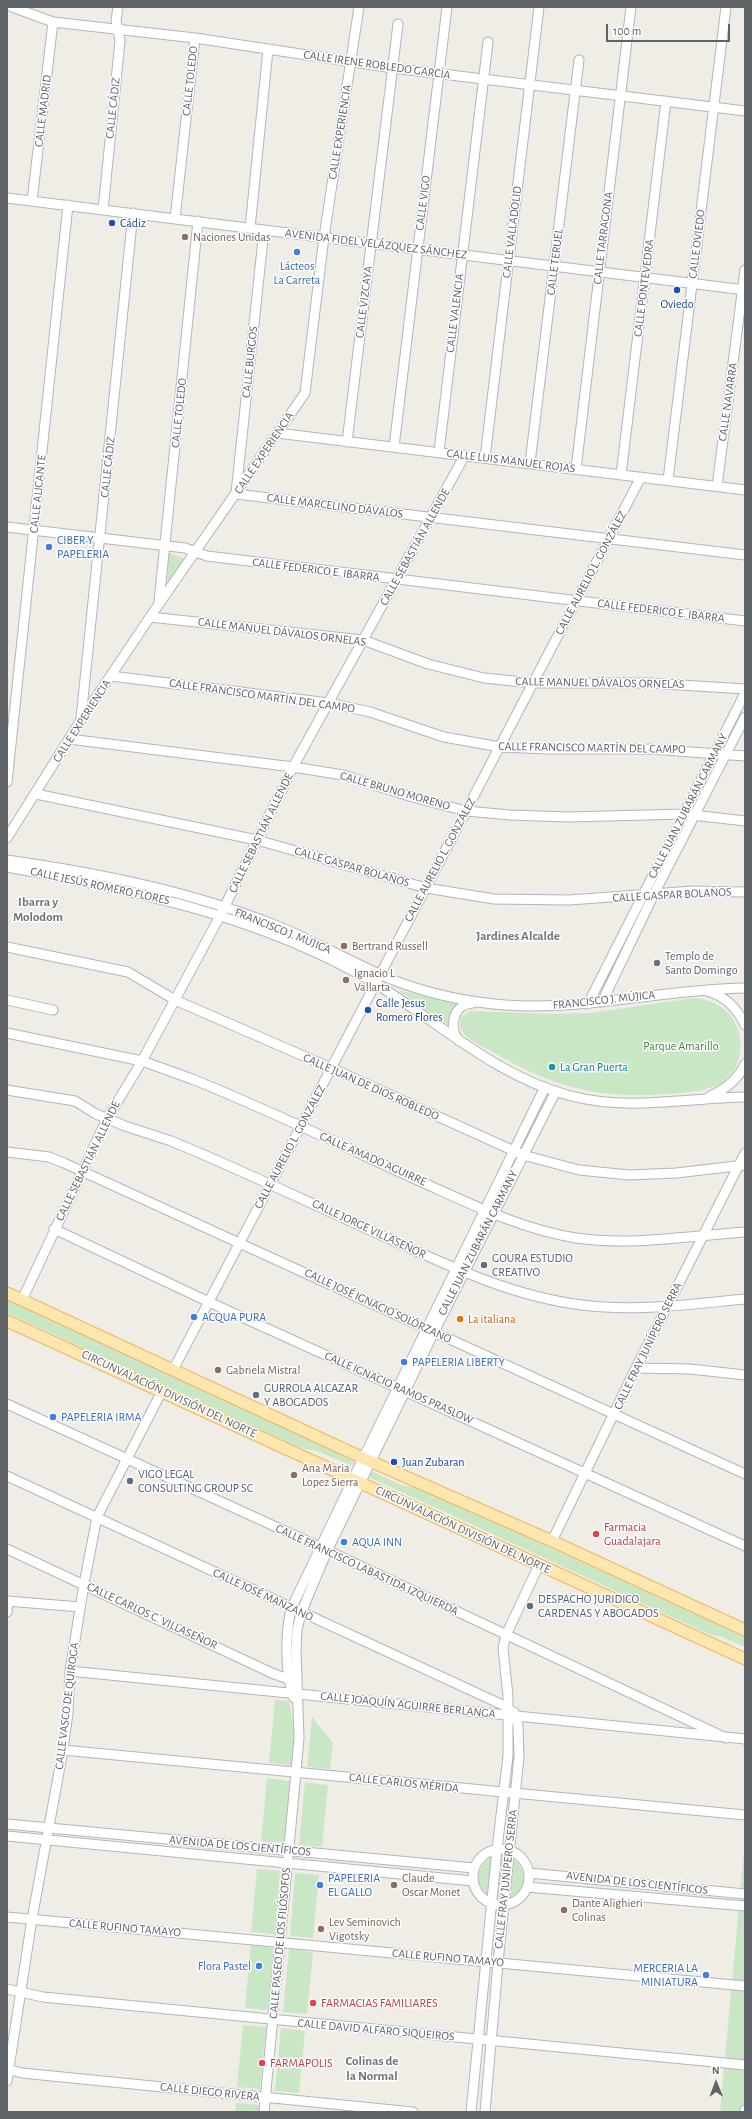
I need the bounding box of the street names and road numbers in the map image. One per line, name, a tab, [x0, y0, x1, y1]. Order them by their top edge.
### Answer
street label: CALLE TOLEDO	[179, 45, 201, 117]
street label: CALLE IRENE ROBLEDO GARCÍA	[303, 48, 451, 82]
street label: CALLE MADRID	[31, 74, 55, 148]
street label: CALLE CÁDIZ	[103, 77, 123, 139]
street label: CALLE EXPERIENCIA	[325, 84, 355, 180]
street label: CALLE VIGO	[412, 175, 434, 231]
street label: CALLE VALLADOLID	[499, 185, 525, 279]
street label: CALLE TARRAGONA	[590, 191, 616, 285]
street label: CALLE OVIEDO	[686, 209, 708, 279]
street label: AVENIDA FIDEL VELÁZQUEZ SÁNCHEZ	[284, 226, 468, 262]
street label: CALLE TERUEL	[544, 228, 566, 296]
street label: CALLE PONTEVEDRA	[631, 238, 657, 338]
street label: CALLE VIZCAYA	[352, 265, 376, 339]
street label: CALLE VALENCIA	[443, 273, 467, 353]
street label: CALLE BURGOS	[239, 325, 261, 399]
street label: CALLE NAVARRA	[715, 362, 741, 442]
street label: CALLE TOLEDO	[168, 377, 190, 449]
street label: CALLE EXPERIENCIA	[231, 409, 297, 497]
street label: CALLE CÁDIZ	[98, 436, 118, 498]
street label: CALLE LUIS MANUEL ROJAS	[446, 446, 576, 476]
street label: CALLE ALICANTE	[27, 454, 49, 534]
street label: CALLE SEBASTIÁN ALLENDE	[377, 486, 453, 608]
street label: CALLE MARCELINO DÁVALOS	[266, 490, 404, 522]
street label: CALLE AURELIO L. GONZÁLEZ	[552, 509, 630, 637]
street label: CALLE FEDERICO E. IBARRA	[251, 555, 381, 585]
street label: CALLE FEDERICO E. IBARRA	[596, 596, 726, 626]
street label: CALLE MANUEL DÁVALOS ORNELAS	[197, 615, 367, 649]
street label: CALLE MANUEL DÁVALOS ORNELAS	[515, 674, 685, 692]
street label: CALLE FRANCISCO MARTÍN DEL CAMPO	[168, 676, 356, 716]
street label: CALLE EXPERIENCIA	[50, 677, 114, 765]
street label: CALLE JUAN ZUBARÁN CARMANY	[645, 731, 731, 881]
street label: CALLE FRANCISCO MARTÍN DEL CAMPO	[498, 739, 686, 757]
street label: CALLE BRUNO MORENO	[338, 768, 452, 814]
street label: CALLE SEBASTIÁN ALLENDE	[226, 771, 296, 895]
street label: CALLE AURELIO L. GONZÁLEZ	[401, 796, 479, 924]
street label: CALLE GASPAR BOLAÑOS	[293, 844, 411, 890]
street label: CALLE JESÚS ROMERO FLORES	[29, 864, 171, 908]
street label: CALLE GASPAR BOLAÑOS	[612, 885, 732, 905]
street label: FRANCISCO J. MÚJICA	[233, 905, 333, 957]
street label: FRANCISCO J. MÚJICA	[552, 987, 656, 1013]
street label: CALLE JUAN DE DIOS ROBLEDO	[301, 1050, 441, 1124]
street label: CALLE AURELIO L. GONZÁLEZ	[251, 1083, 329, 1211]
street label: CALLE SEBASTIÁN ALLENDE	[53, 1099, 123, 1223]
street label: CALLE AMADO AGUIRRE	[317, 1129, 429, 1189]
street label: CALLE JUAN ZUBARÁN CARMANY	[435, 1168, 521, 1318]
street label: CALLE JORGE VILLASEÑOR	[310, 1196, 428, 1262]
street label: CALLE JOSÉ IGNACIO SOLÓRZANO	[302, 1266, 454, 1346]
street label: CALLE FRAY JUNÍPERO SERRA	[611, 1280, 685, 1412]
street label: CIRCUNVALACIÓN DIVISIÓN DEL NORTE	[79, 1347, 259, 1441]
street label: CALLE IGNACIO RAMOS PRASLOW	[322, 1349, 476, 1427]
street label: CIRCUNVALACIÓN DIVISIÓN DEL NORTE	[373, 1483, 553, 1577]
street label: CALLE FRANCISCO LABASTIDA IZQUIERDA	[273, 1521, 461, 1619]
street label: CALLE JOSÉ MANZANO	[211, 1565, 315, 1625]
street label: CALLE CARLOS C. VILLASEÑOR	[85, 1579, 219, 1653]
street label: CALLE VASCO DE QUIROGA	[52, 1642, 82, 1770]
street label: CALLE JOAQUÍN AGUIRRE BERLANGA	[320, 1689, 496, 1721]
street label: CALLE CARLOS MÉRIDA	[348, 1770, 460, 1796]
street label: CALLE FRAY JUNÍPERO SERRA	[492, 1809, 520, 1949]
street label: AVENIDA DE LOS CIENTÍFICOS	[168, 1833, 312, 1859]
street label: CALLE PASEO DE LOS FILÓSOFOS	[266, 1867, 294, 2019]
street label: AVENIDA DE LOS CIENTÍFICOS	[565, 1868, 709, 1898]
street label: CALLE RUFINO TAMAYO	[68, 1916, 182, 1940]
street label: CALLE RUFINO TAMAYO	[391, 1946, 505, 1970]
street label: CALLE DAVID ALFARO SIQUEIROS	[297, 2016, 455, 2044]
street label: CALLE DIEGO RIVERA	[159, 2080, 261, 2104]

